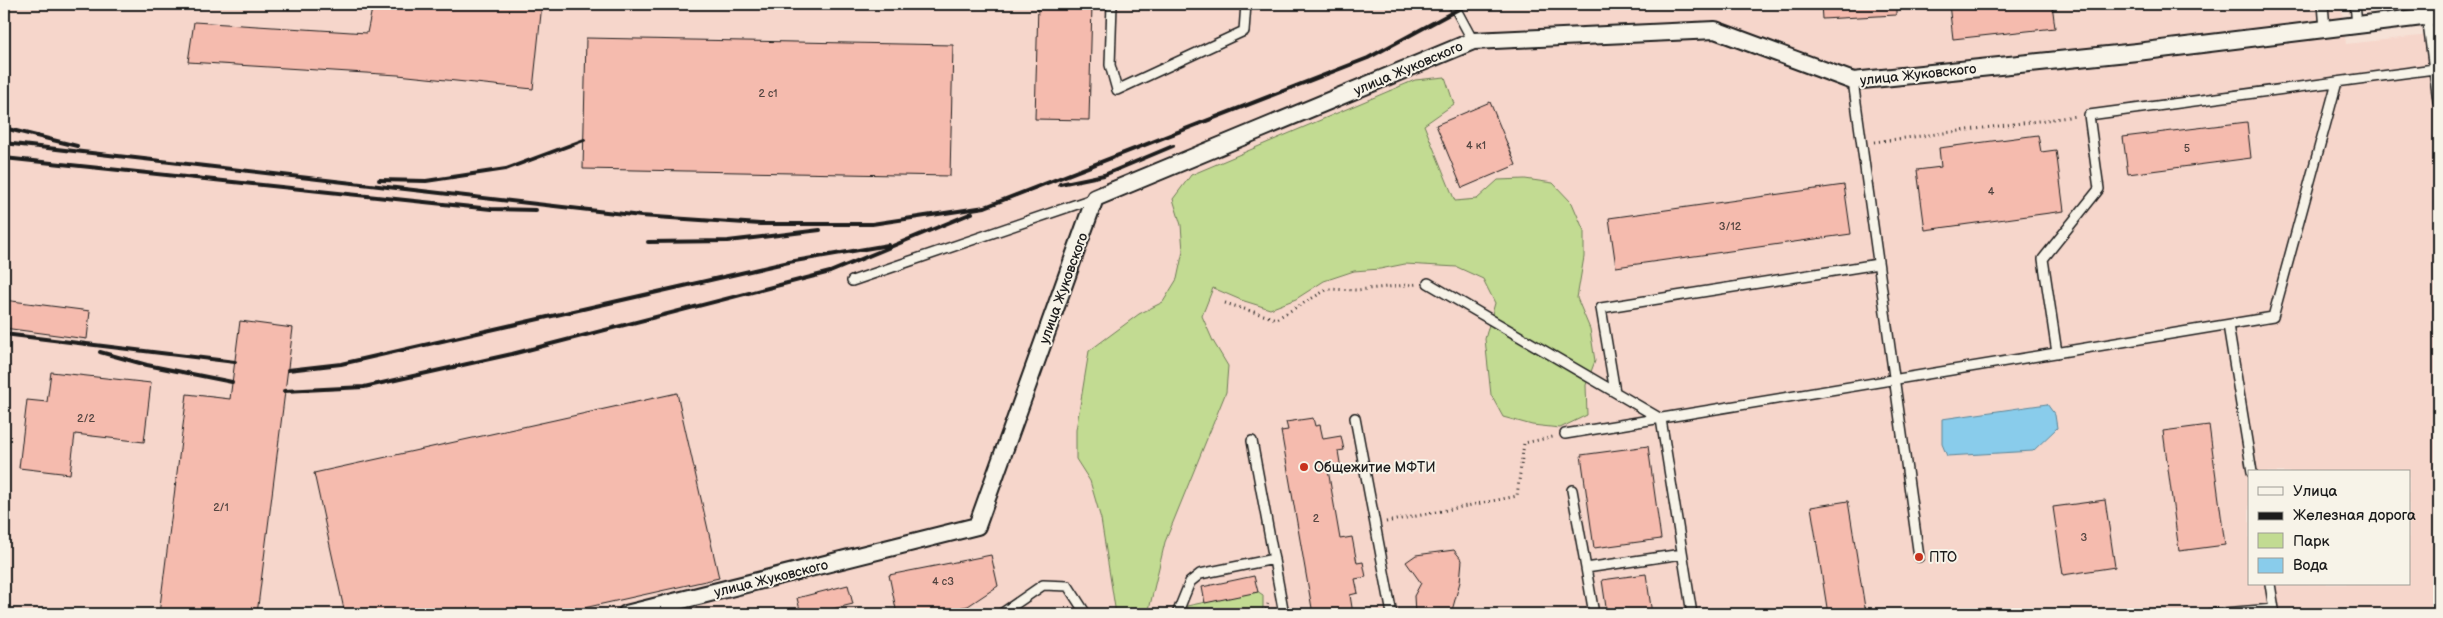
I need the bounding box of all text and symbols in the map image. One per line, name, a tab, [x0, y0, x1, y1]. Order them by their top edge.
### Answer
street label: улица Жуковского	[1351, 38, 1465, 99]
street label: улица Жуковского	[1859, 60, 1977, 89]
house number: 2 с1	[758, 87, 778, 100]
house number: 4 к1	[1466, 139, 1486, 152]
house number: 5	[2184, 142, 2190, 155]
house number: 4	[1988, 185, 1995, 198]
house number: 3/12	[1719, 220, 1742, 233]
street label: улица Жуковского	[1035, 230, 1091, 346]
house number: 2/2	[77, 412, 95, 425]
place label: Общежитие МФТИ	[1314, 459, 1436, 476]
marker: Общежитие МФТИ	[1298, 461, 1310, 473]
legend	[2248, 470, 2410, 586]
text: Улица	[2293, 482, 2338, 501]
house number: 2/1	[213, 501, 229, 514]
text: Железная дорога	[2293, 506, 2416, 525]
house number: 2	[1313, 512, 1320, 525]
house number: 3	[2081, 531, 2088, 544]
text: Парк	[2293, 532, 2330, 551]
place label: ПТО	[1929, 549, 1957, 566]
marker: ПТО	[1913, 551, 1925, 563]
street label: улица Жуковского	[712, 556, 830, 601]
text: Вода	[2293, 556, 2328, 575]
house number: 4 с3	[932, 575, 954, 588]

